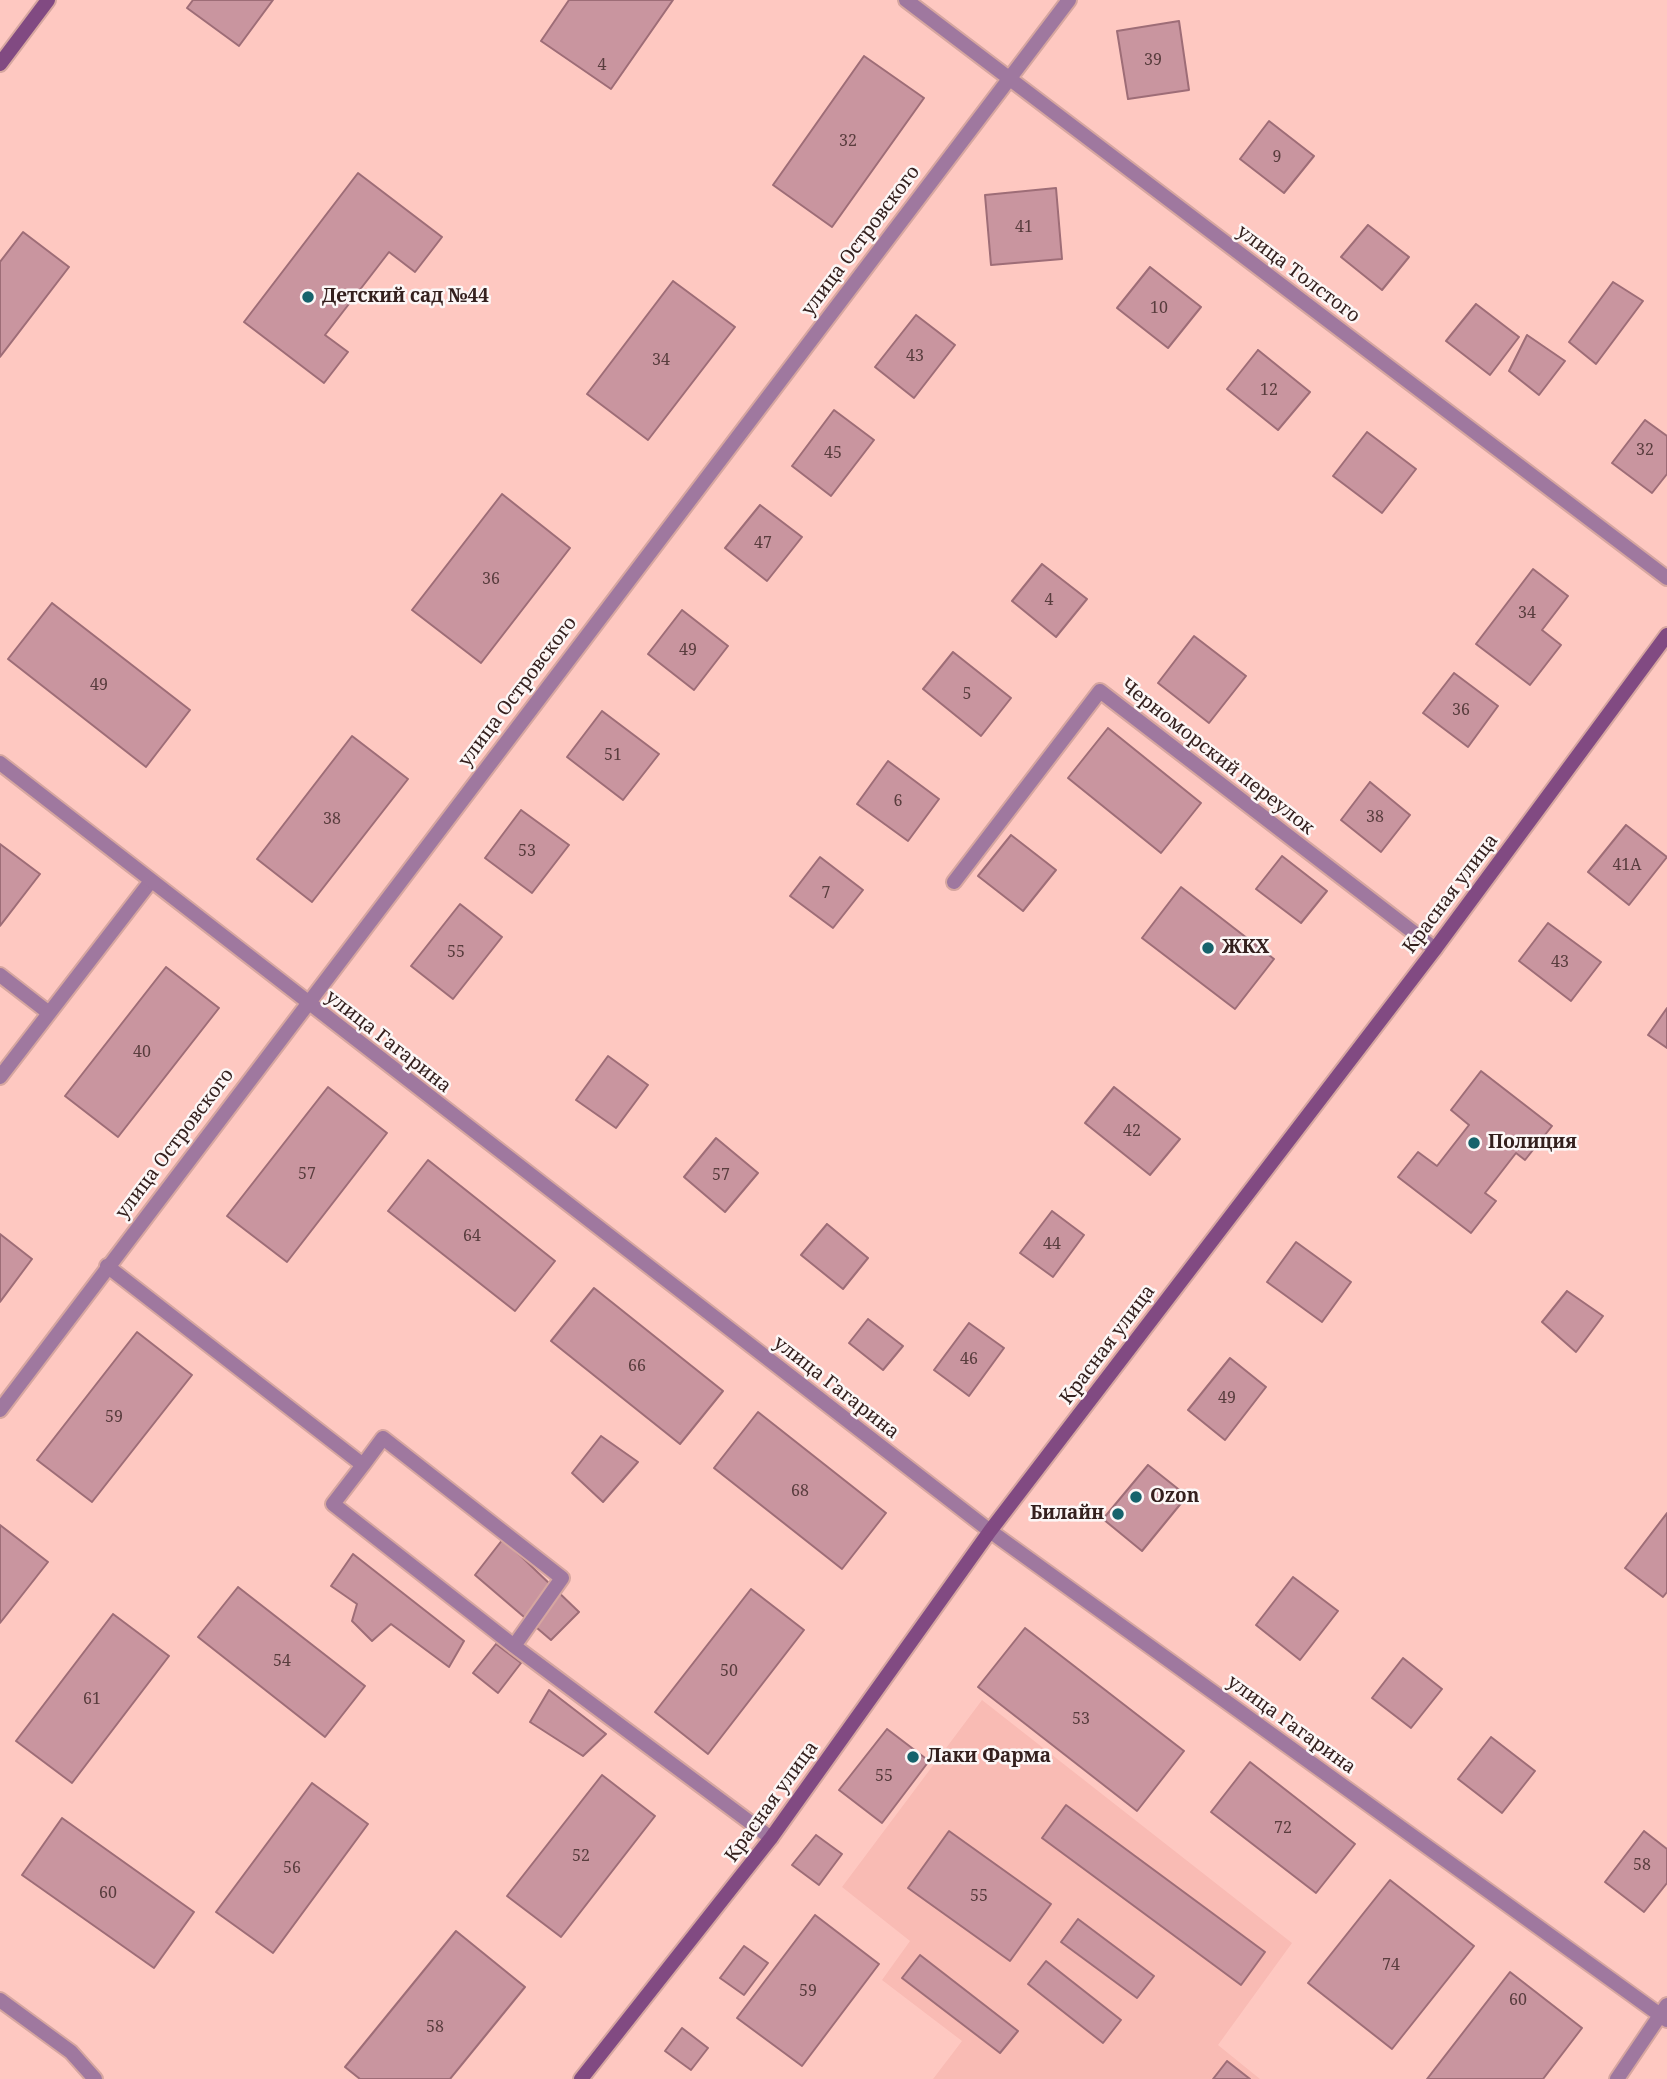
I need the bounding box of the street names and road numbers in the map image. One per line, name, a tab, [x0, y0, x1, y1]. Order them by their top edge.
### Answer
street label: улица Островского	[797, 161, 925, 321]
street label: улица Толстого	[1232, 220, 1364, 328]
street label: улица Островского	[454, 612, 582, 772]
street label: Черноморский переулок	[1115, 674, 1319, 840]
street label: Красная улица	[1399, 830, 1503, 958]
street label: улица Гагарина	[321, 986, 455, 1098]
street label: улица Островского	[111, 1064, 239, 1224]
street label: Красная улица	[1056, 1281, 1160, 1409]
street label: улица Гагарина	[769, 1332, 903, 1444]
street label: улица Гагарина	[1222, 1671, 1360, 1779]
street label: Красная улица	[721, 1737, 823, 1867]

